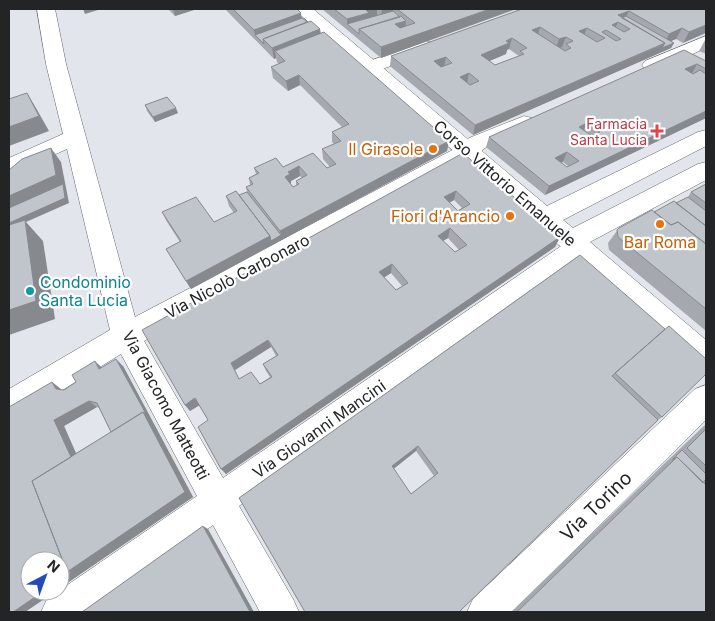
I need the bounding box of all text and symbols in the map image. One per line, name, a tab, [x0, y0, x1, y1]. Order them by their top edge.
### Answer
place label: Farmacia Santa Lucia	[570, 115, 647, 148]
street label: Corso Vittorio Emanuele	[430, 116, 580, 250]
marker: Farmacia Santa Lucia	[651, 125, 663, 137]
place label: Il Girasole	[348, 139, 423, 159]
marker: Il Girasole	[427, 143, 439, 155]
place label: Fiori d'Arancio	[391, 206, 500, 226]
marker: Fiori d'Arancio	[504, 210, 516, 222]
marker: Bar Roma	[654, 218, 666, 230]
street label: Via Nicolò Carbonaro	[161, 229, 313, 323]
place label: Bar Roma	[624, 232, 696, 252]
place label: Condominio Santa Lucia	[40, 272, 131, 310]
marker: Condominio Santa Lucia	[24, 285, 36, 297]
street label: Via Giacomo Matteotti	[118, 327, 214, 483]
street label: Via Giovanni Mancini	[249, 376, 389, 482]
street label: Via Torino	[555, 466, 637, 546]
north arrow	[20, 551, 70, 601]
text: N	[44, 556, 63, 576]

